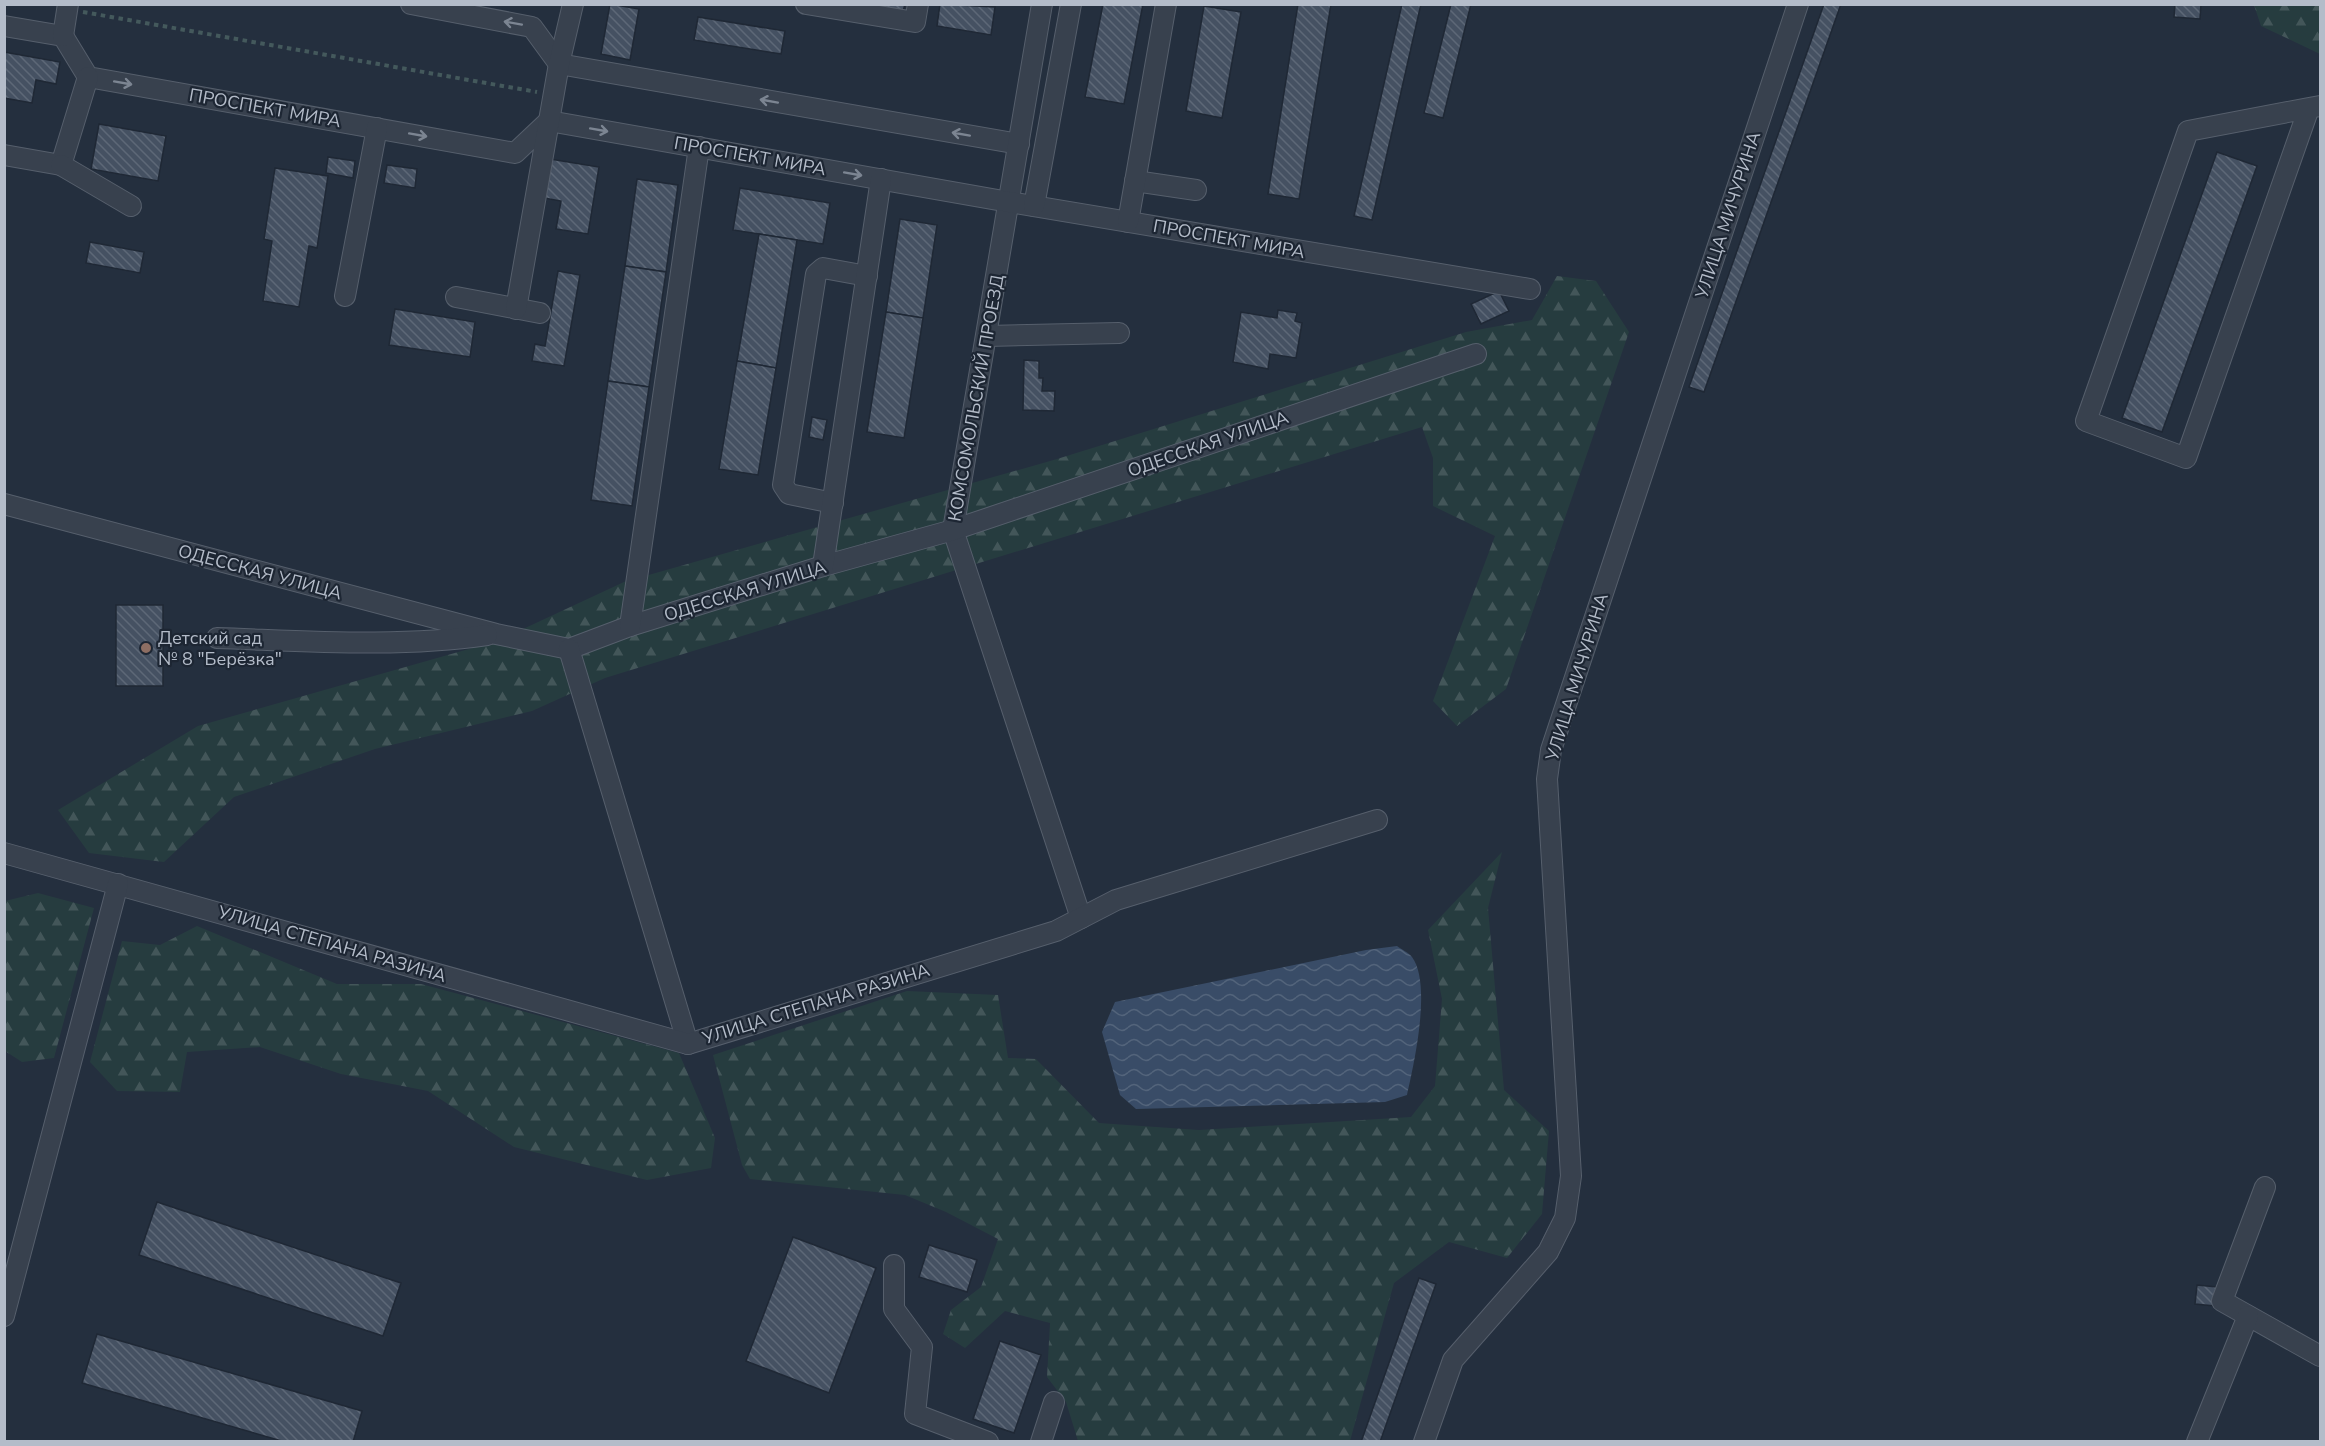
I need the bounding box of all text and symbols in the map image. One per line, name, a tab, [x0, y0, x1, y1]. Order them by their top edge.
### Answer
one-way arrow	[504, 17, 523, 28]
one-way arrow	[112, 78, 132, 89]
street label: ПРОСПЕКТ МИРА	[187, 83, 343, 133]
one-way arrow	[760, 95, 780, 106]
one-way arrow	[588, 125, 608, 136]
one-way arrow	[952, 128, 972, 139]
street label: УЛИЦА МИЧУРИНА	[1689, 128, 1766, 302]
one-way arrow	[408, 130, 428, 141]
street label: ПРОСПЕКТ МИРА	[672, 131, 828, 181]
one-way arrow	[842, 169, 862, 180]
street label: ПРОСПЕКТ МИРА	[1151, 214, 1307, 264]
street label: КОМСОМОЛЬСКИЙ ПРОЕЗД	[942, 273, 1010, 523]
street label: ОДЕССКАЯ УЛИЦА	[1124, 405, 1292, 483]
street label: ОДЕССКАЯ УЛИЦА	[175, 539, 345, 605]
street label: ОДЕССКАЯ УЛИЦА	[661, 555, 829, 627]
street label: УЛИЦА МИЧУРИНА	[1540, 590, 1614, 765]
place label: Детский сад № 8 "Берёзка"	[158, 626, 282, 671]
marker: Детский сад № 8 "Берёзка"	[139, 641, 153, 655]
street label: УЛИЦА СТЕПАНА РАЗИНА	[214, 900, 449, 988]
street label: УЛИЦА СТЕПАНА РАЗИНА	[698, 958, 933, 1050]

